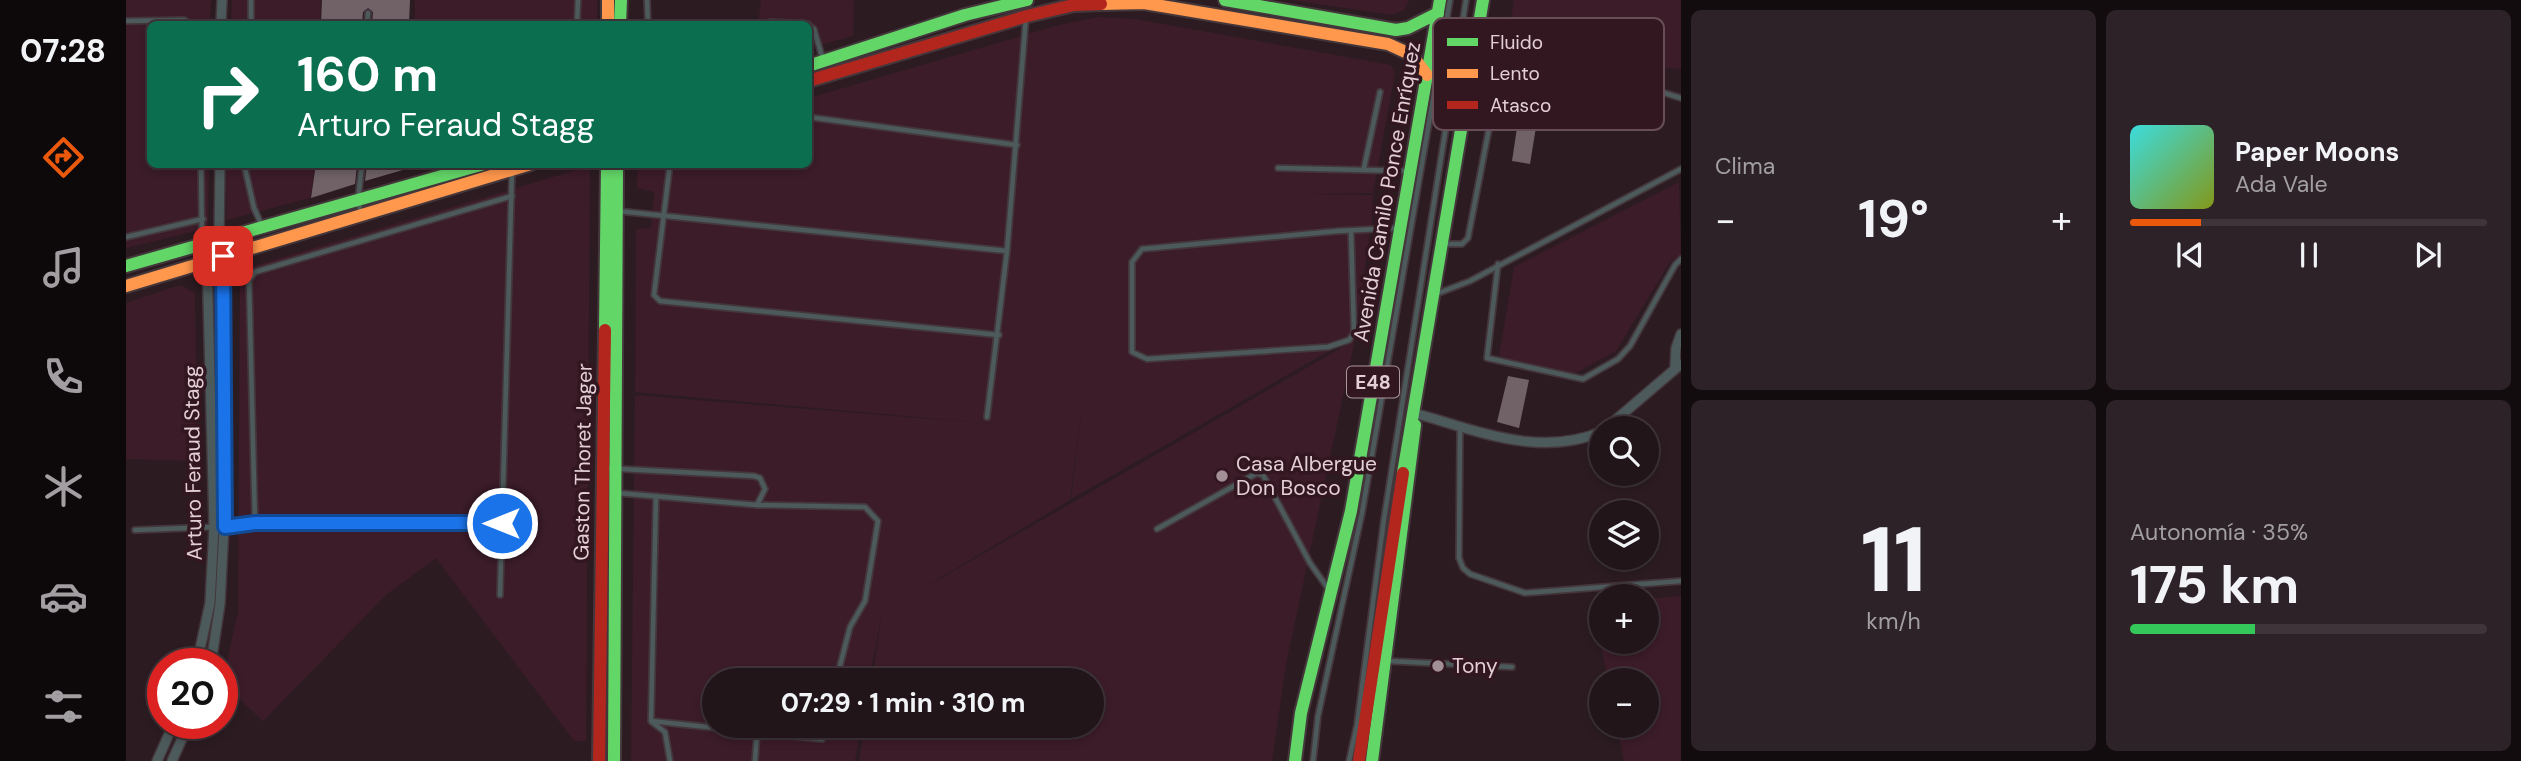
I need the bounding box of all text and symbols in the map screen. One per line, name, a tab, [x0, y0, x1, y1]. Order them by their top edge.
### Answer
legend	[1433, 18, 1664, 130]
text: 07:28	[20, 30, 106, 72]
text: Fluido	[1490, 30, 1543, 55]
street label: Avenida Camilo Ponce Enríquez	[1347, 40, 1427, 344]
text: 160 m	[297, 42, 438, 106]
icon: right	[182, 49, 273, 140]
text: Lento	[1490, 61, 1540, 86]
text: Atasco	[1490, 93, 1551, 118]
text: Arturo Feraud Stagg	[297, 104, 595, 146]
icon: directions	[39, 133, 88, 182]
text: Paper Moons	[2235, 135, 2399, 169]
text: Clima	[1715, 151, 1775, 181]
text: Ada Vale	[2235, 169, 2328, 199]
text: 19°	[1858, 185, 1929, 253]
text: −	[1715, 195, 1736, 245]
text: +	[2051, 195, 2072, 245]
pin	[193, 226, 253, 286]
icon: previous	[2171, 236, 2209, 274]
icon: pause	[2290, 236, 2328, 274]
icon: next	[2409, 236, 2447, 274]
icon: arrive	[204, 237, 242, 275]
icon: music	[39, 243, 88, 292]
icon: phone	[39, 352, 88, 401]
street label: Gaston Thoret Jager	[567, 363, 599, 561]
street label: Arturo Feraud Stagg	[177, 365, 209, 561]
road number: E48	[1347, 366, 1399, 398]
map controls	[1589, 416, 1659, 738]
button: search	[1589, 416, 1659, 486]
place label: Casa Albergue Don Bosco	[1236, 450, 1377, 502]
icon: climate	[39, 462, 88, 511]
marker: Casa Albergue Don Bosco	[1214, 468, 1230, 484]
position arrow	[465, 486, 539, 560]
button: layers	[1589, 500, 1659, 570]
text: 11	[1860, 501, 1927, 619]
text: Autonomía · 35%	[2130, 517, 2308, 547]
text: 175 km	[2130, 551, 2299, 619]
icon: car	[39, 572, 88, 621]
button: +	[1589, 584, 1659, 654]
text: km/h	[1866, 606, 1921, 636]
speed limit sign: 20	[147, 648, 238, 739]
place label: Tony	[1452, 652, 1498, 680]
marker: Tony	[1430, 658, 1446, 674]
button: −	[1589, 668, 1659, 738]
icon: filters	[39, 682, 88, 731]
text: 07:29 · 1 min · 310 m	[781, 686, 1025, 720]

